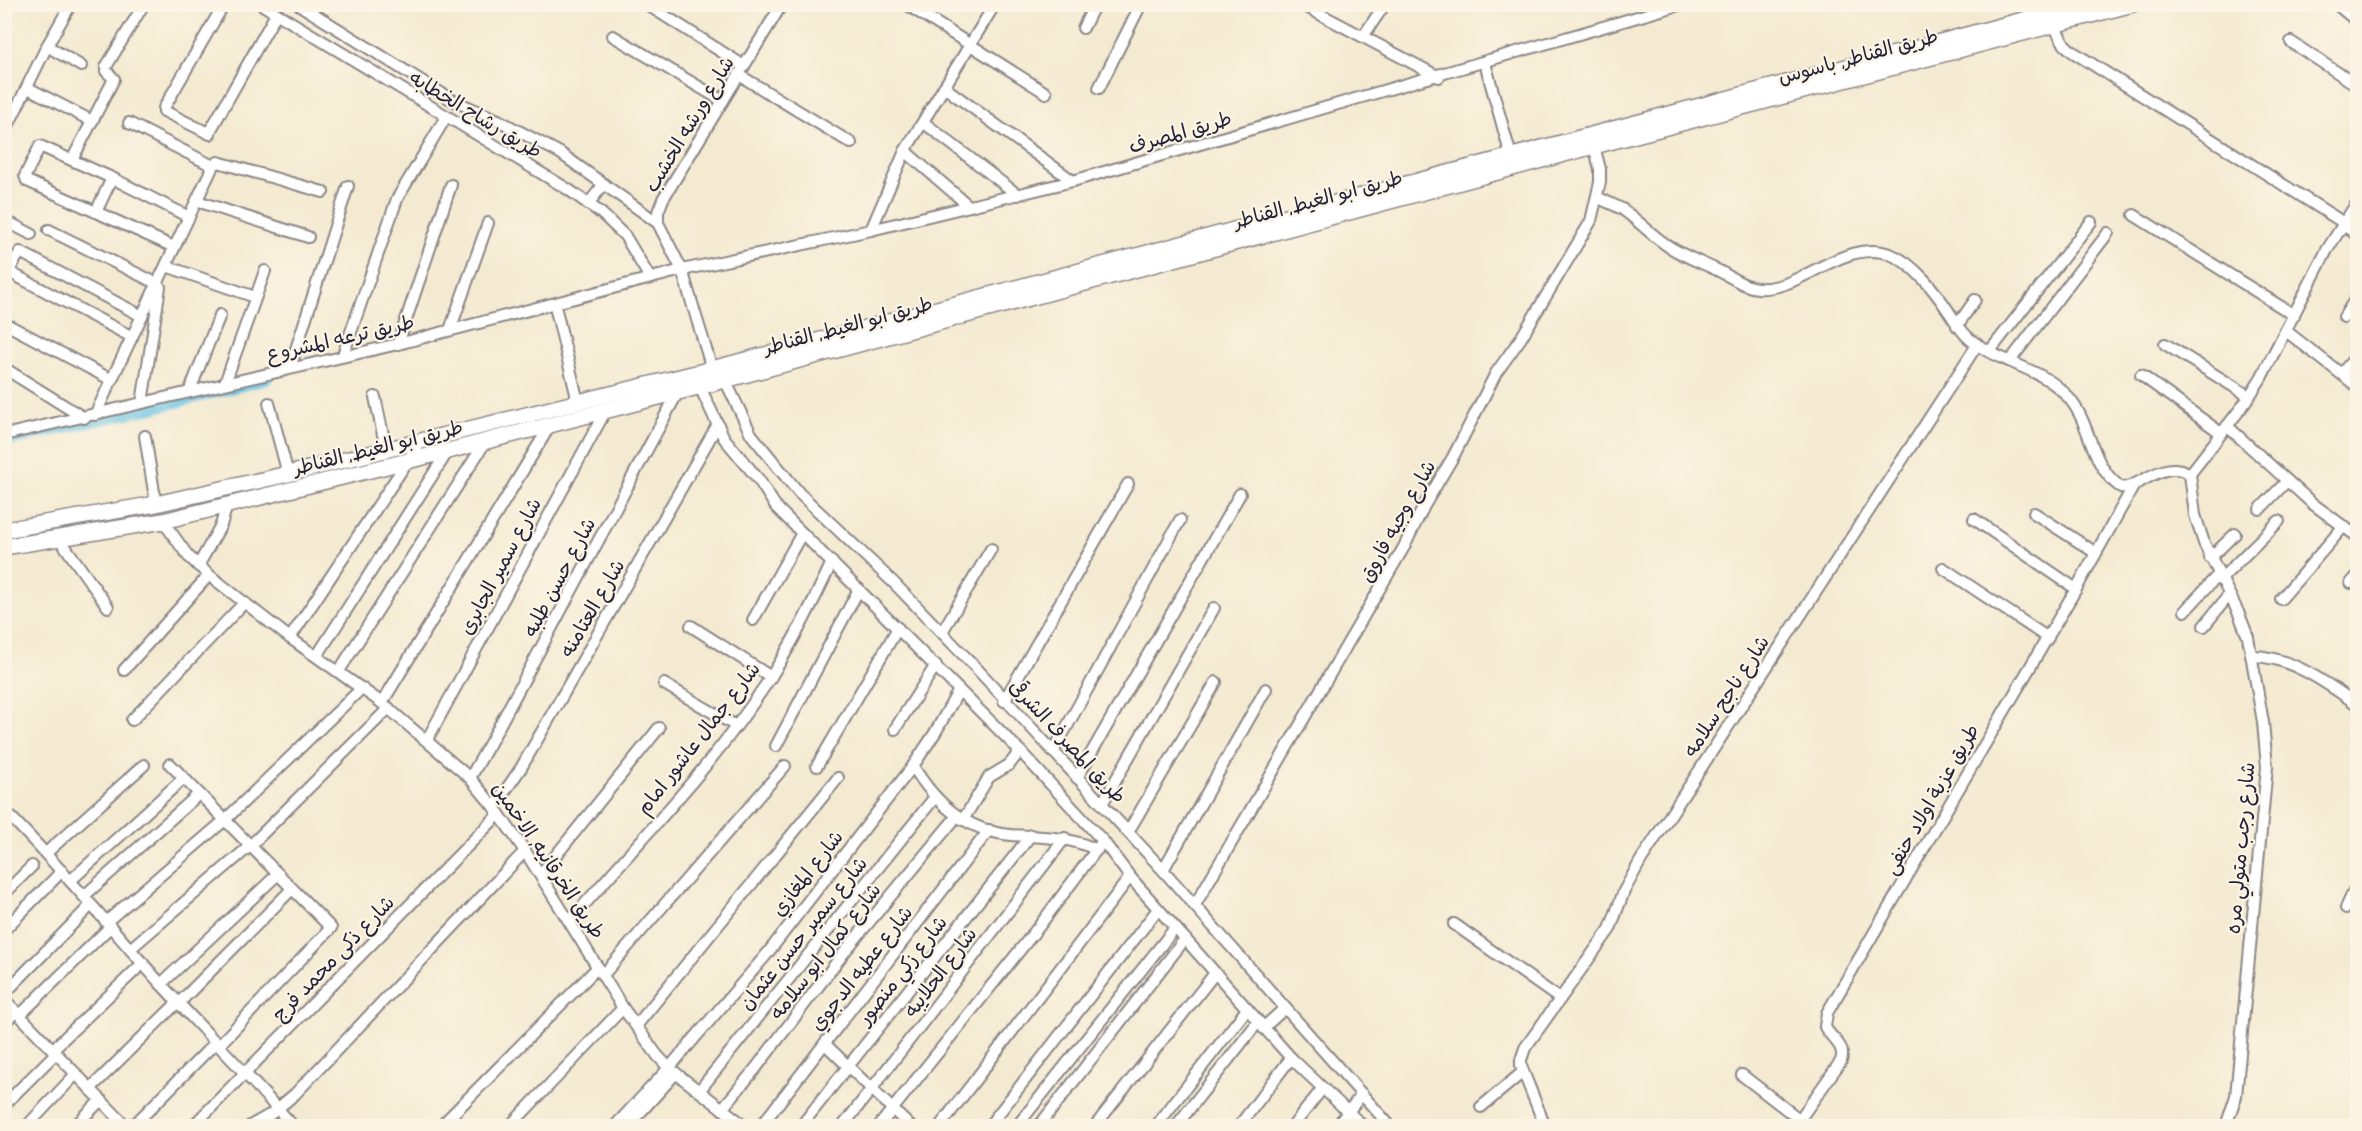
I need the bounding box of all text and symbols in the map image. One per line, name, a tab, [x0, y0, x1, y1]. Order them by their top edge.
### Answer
street label: طريق القناطر, باسوس	[1775, 21, 1941, 90]
street label: شارع ورشه الخشب	[637, 51, 741, 197]
street label: طريق رشاح الخطابه	[405, 63, 548, 164]
street label: طريق المصرف	[1125, 104, 1235, 159]
street label: طريق ابو الغيط, القناطر	[1228, 163, 1405, 235]
street label: طريق ابو الغيط, القناطر	[758, 289, 935, 361]
street label: طريق ترعه المشروع	[263, 307, 417, 369]
street label: طريق ابو الغيط, القناطر	[288, 412, 466, 481]
street label: شارع وجيه فاروق	[1352, 455, 1442, 587]
street label: شارع سمير الجابرى	[452, 492, 548, 640]
street label: شارع حسن طلبه	[516, 512, 602, 642]
street label: شارع العتامنه	[553, 554, 631, 662]
street label: شارع ناجح سلامه	[1676, 630, 1776, 762]
street label: شارع جمال عاشور امام	[629, 656, 767, 821]
street label: طريق المصرف الشرقى	[1004, 673, 1133, 809]
street label: طريق عزبة اولاد حنفى	[1876, 718, 1985, 879]
street label: شارع رجب متولي مره	[2219, 761, 2265, 935]
street label: طريق الخرقانيه, الاخمين	[487, 776, 612, 944]
street label: شارع المغازي	[764, 824, 850, 923]
street label: شارع سمير حسن عثمان	[732, 850, 874, 1016]
street label: شارع كمال ابو سلامه	[763, 877, 887, 1025]
street label: شارع ذكى محمد فرج	[265, 889, 401, 1027]
street label: شارع عطيه الدجوي	[803, 899, 920, 1037]
street label: شارع زكي منصور	[849, 909, 957, 1035]
street label: شارع الحلايبه	[897, 921, 983, 1023]

